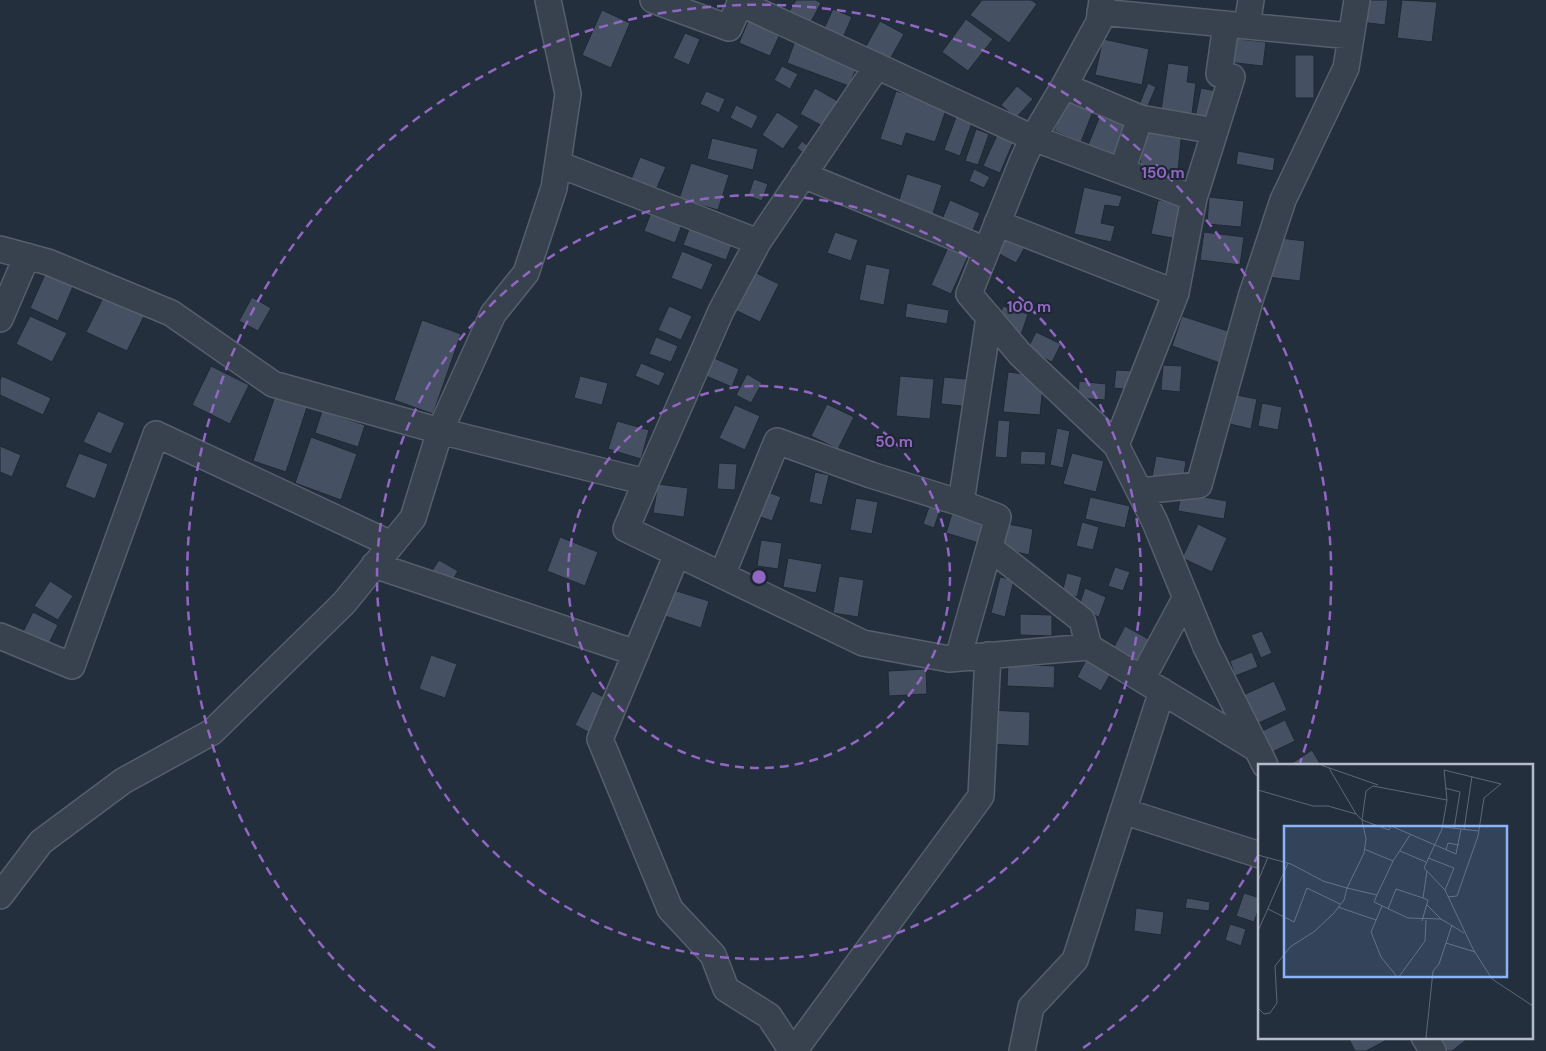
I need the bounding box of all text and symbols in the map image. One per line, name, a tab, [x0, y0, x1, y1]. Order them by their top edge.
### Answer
text: 150 m	[1142, 163, 1185, 183]
text: 100 m	[1007, 297, 1051, 317]
text: 50 m	[875, 432, 913, 452]
centre of rings	[750, 568, 768, 586]
inset map	[1258, 764, 1534, 1038]

